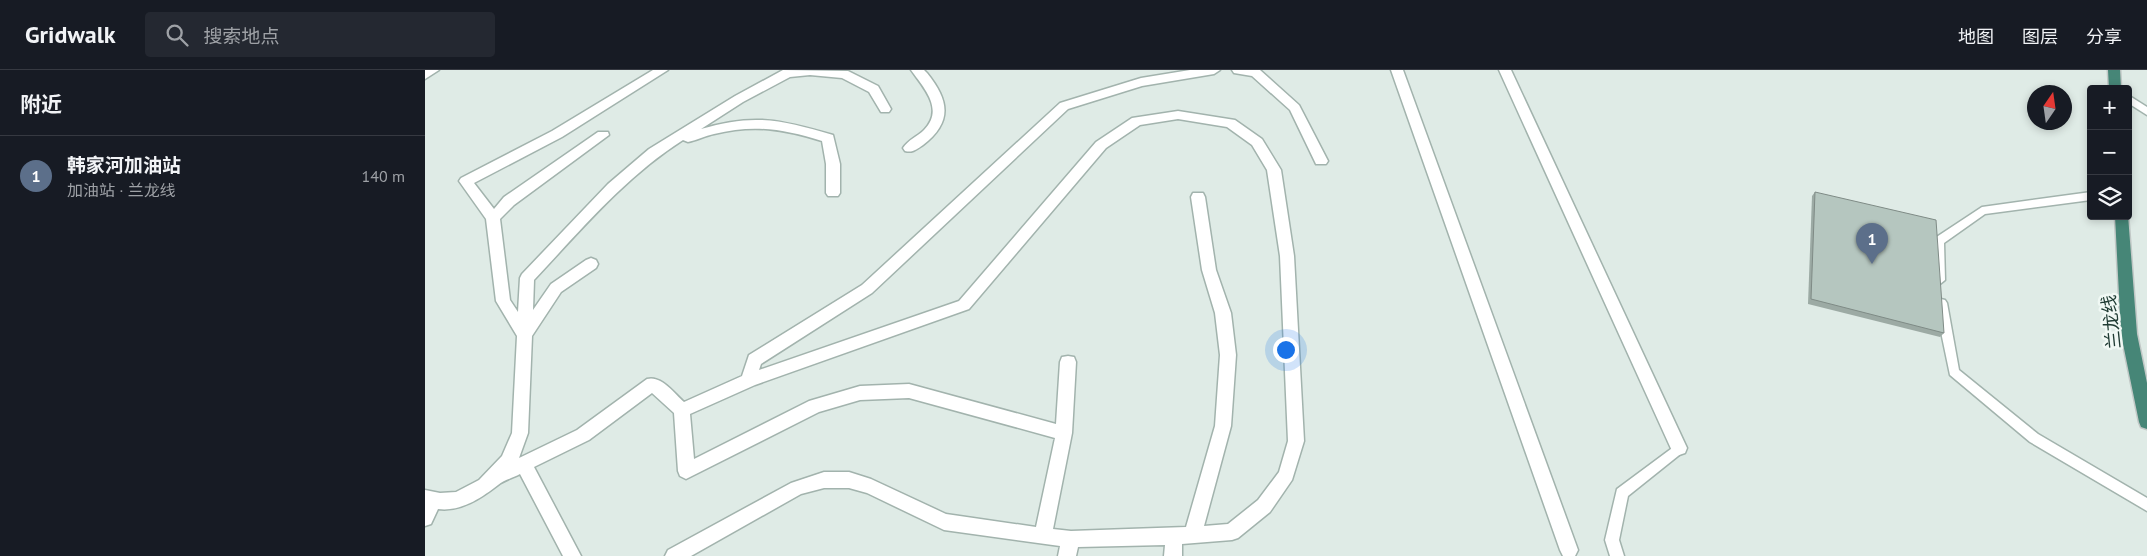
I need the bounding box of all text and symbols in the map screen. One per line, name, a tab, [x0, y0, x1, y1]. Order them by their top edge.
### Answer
search box	[145, 12, 495, 57]
text: Gridwalk	[25, 19, 115, 50]
icon: search	[163, 21, 191, 49]
text: 搜索地点	[203, 24, 280, 48]
text: 地图	[1958, 25, 1994, 48]
text: 图层	[2022, 25, 2058, 48]
text: 分享	[2086, 25, 2122, 48]
north arrow	[2027, 85, 2072, 130]
map controls	[2087, 85, 2132, 220]
button: +	[2087, 85, 2132, 130]
text: 附近	[20, 91, 62, 118]
button: −	[2087, 130, 2132, 175]
text: 韩家河加油站	[67, 153, 181, 177]
text: 1	[31, 166, 41, 186]
text: 140 m	[362, 166, 405, 186]
button: layers	[2087, 175, 2132, 220]
text: 加油站 · 兰龙线	[67, 180, 176, 200]
pin: 1	[1856, 223, 1888, 264]
street label: 兰龙线	[2097, 294, 2125, 350]
your location	[1273, 337, 1299, 363]

